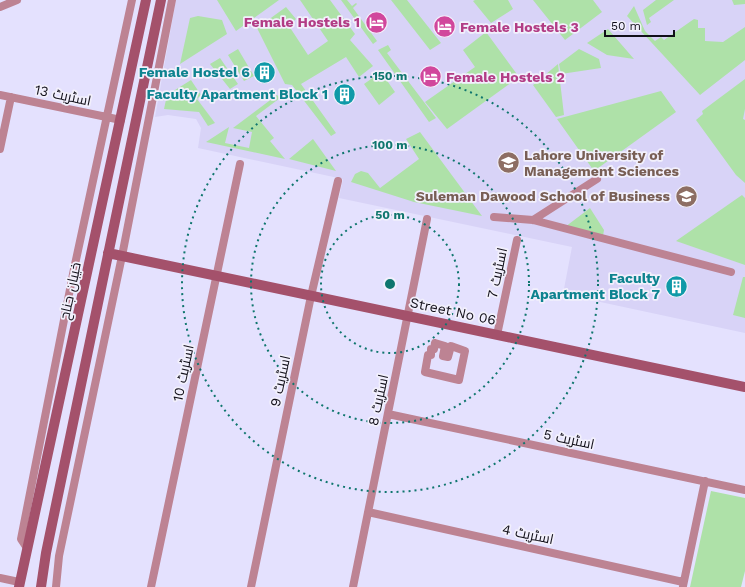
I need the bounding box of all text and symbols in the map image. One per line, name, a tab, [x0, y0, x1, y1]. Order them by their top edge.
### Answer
hotel icon: Female Hostels 1	[363, 9, 389, 35]
scale bar	[605, 12, 674, 38]
place label: Female Hostels 1	[244, 14, 360, 30]
hotel icon: Female Hostels 3	[431, 14, 457, 40]
place label: Female Hostels 3	[460, 19, 579, 35]
text: 50 m	[611, 19, 641, 33]
building icon: Female Hostel 6	[252, 59, 278, 85]
place label: Female Hostel 6	[139, 64, 250, 80]
hotel icon: Female Hostels 2	[417, 64, 443, 90]
text: 150 m	[373, 69, 407, 83]
place label: Female Hostels 2	[446, 69, 565, 85]
street label: اسٹریٹ 13	[33, 81, 93, 109]
building icon: Faculty Apartment Block 1	[331, 81, 357, 107]
place label: Faculty Apartment Block 1	[146, 86, 328, 102]
text: 100 m	[372, 138, 408, 152]
place label: Lahore University of Management Sciences	[524, 147, 680, 179]
school or university icon: Lahore University of Management Sciences	[495, 150, 521, 176]
school or university icon: Suleman Dawood School of Business	[673, 183, 699, 209]
place label: Suleman Dawood School of Business	[416, 188, 671, 204]
text: 50 m	[375, 208, 405, 222]
street label: اسٹریٹ 7	[484, 246, 510, 300]
street label: خیبان جناح	[56, 261, 85, 321]
place label: Faculty Apartment Block 7	[531, 270, 660, 302]
building icon: Faculty Apartment Block 7	[663, 273, 689, 299]
centre of rings	[383, 277, 397, 291]
street label: Street No 06	[409, 294, 497, 328]
street label: اسٹریٹ 10	[169, 343, 197, 403]
street label: اسٹریٹ 9	[267, 354, 293, 408]
street label: اسٹریٹ 8	[365, 373, 391, 427]
street label: اسٹریٹ 5	[542, 426, 596, 452]
street label: اسٹریٹ 4	[501, 521, 555, 547]

